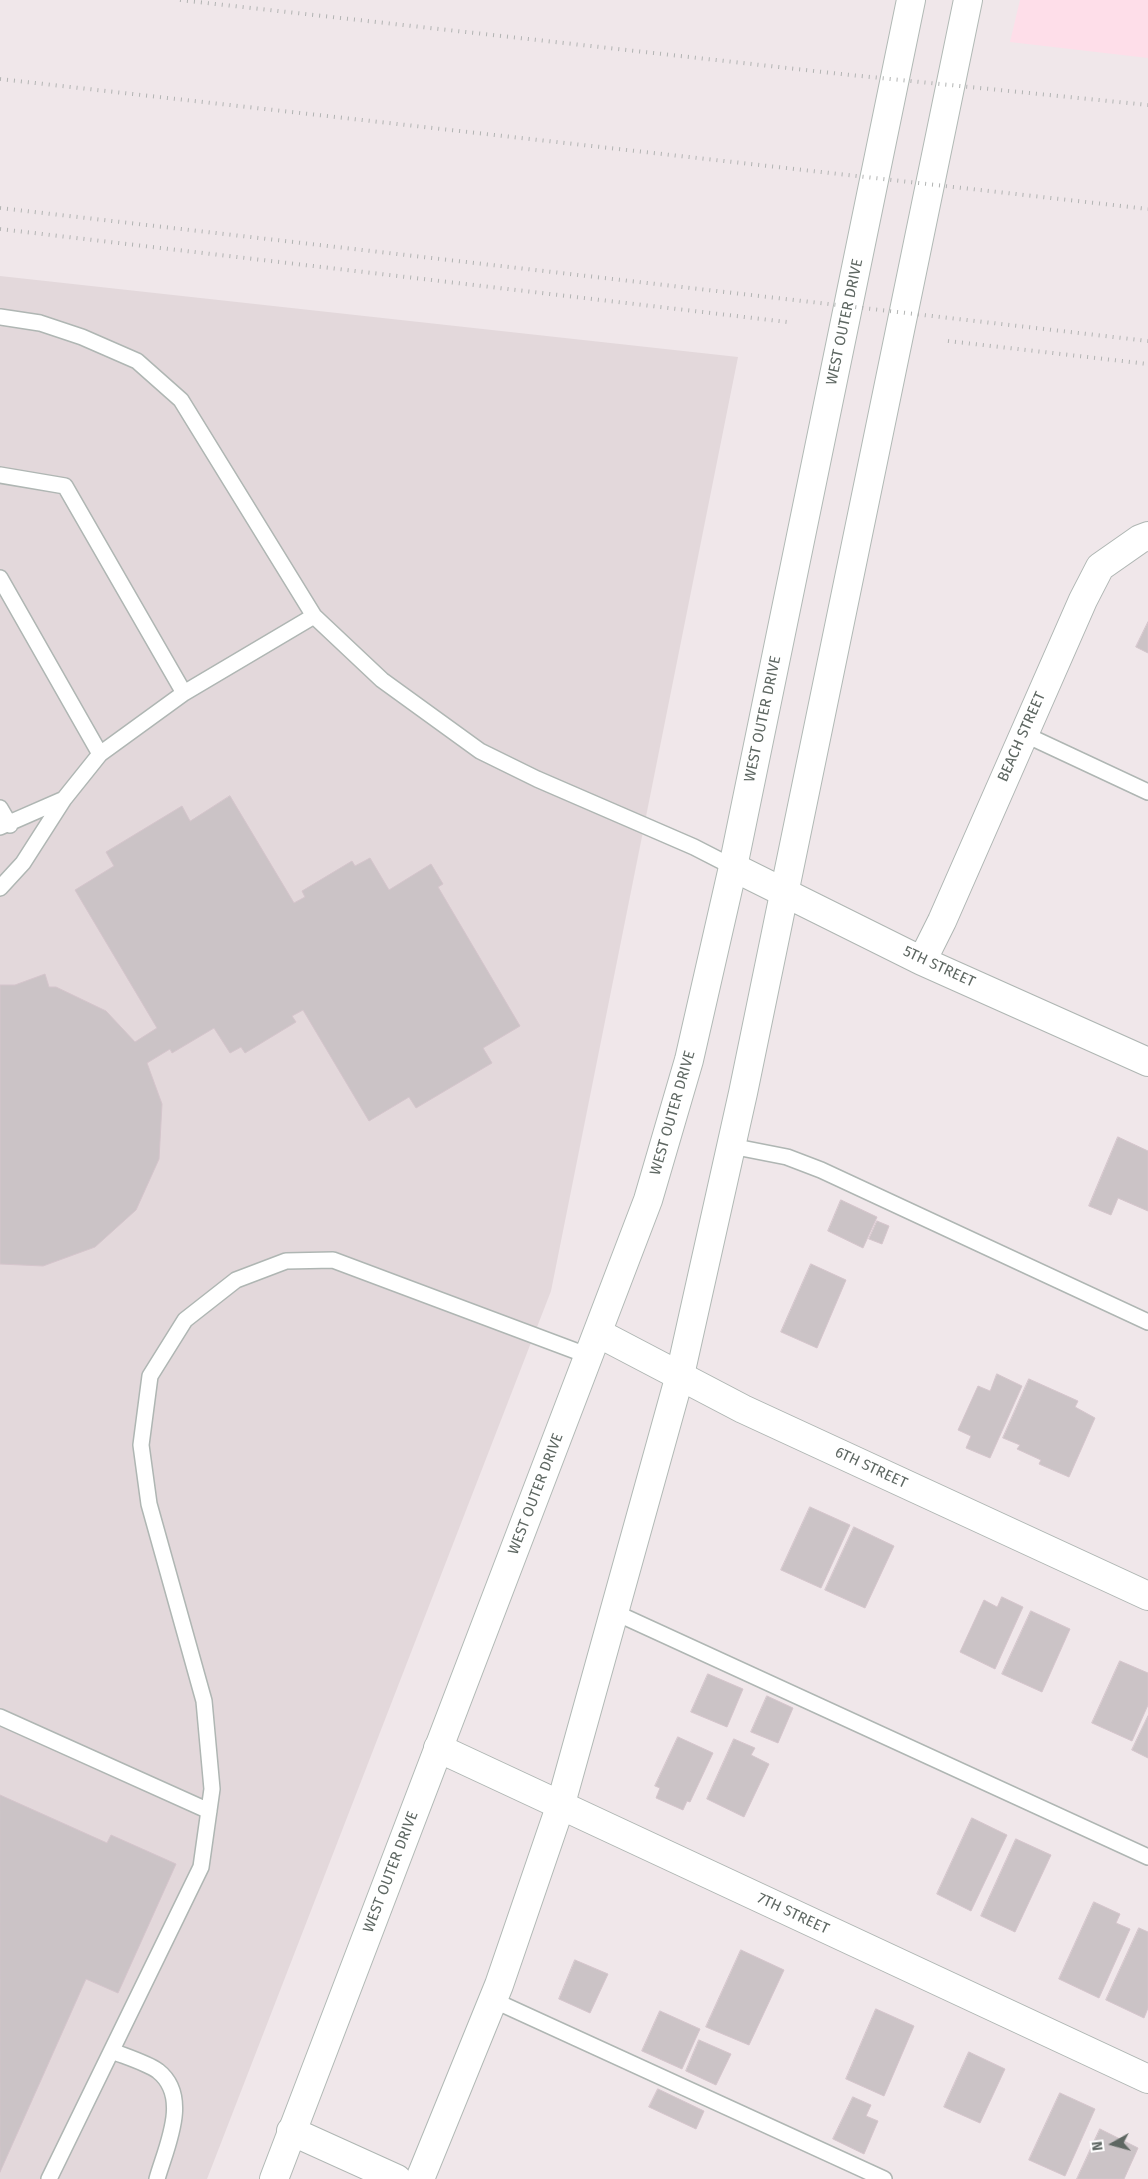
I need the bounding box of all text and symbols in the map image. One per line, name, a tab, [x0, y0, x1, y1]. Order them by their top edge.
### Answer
street label: WEST OUTER DRIVE	[823, 257, 867, 387]
street label: WEST OUTER DRIVE	[741, 654, 785, 784]
street label: BEACH STREET	[994, 689, 1050, 785]
street label: 5TH STREET	[900, 943, 978, 991]
street label: WEST OUTER DRIVE	[647, 1049, 699, 1177]
street label: WEST OUTER DRIVE	[505, 1431, 567, 1557]
street label: 6TH STREET	[832, 1443, 910, 1493]
street label: WEST OUTER DRIVE	[360, 1809, 422, 1935]
street label: 7TH STREET	[754, 1890, 832, 1938]
north arrow	[1088, 2119, 1138, 2169]
text: N	[1089, 2140, 1107, 2152]

